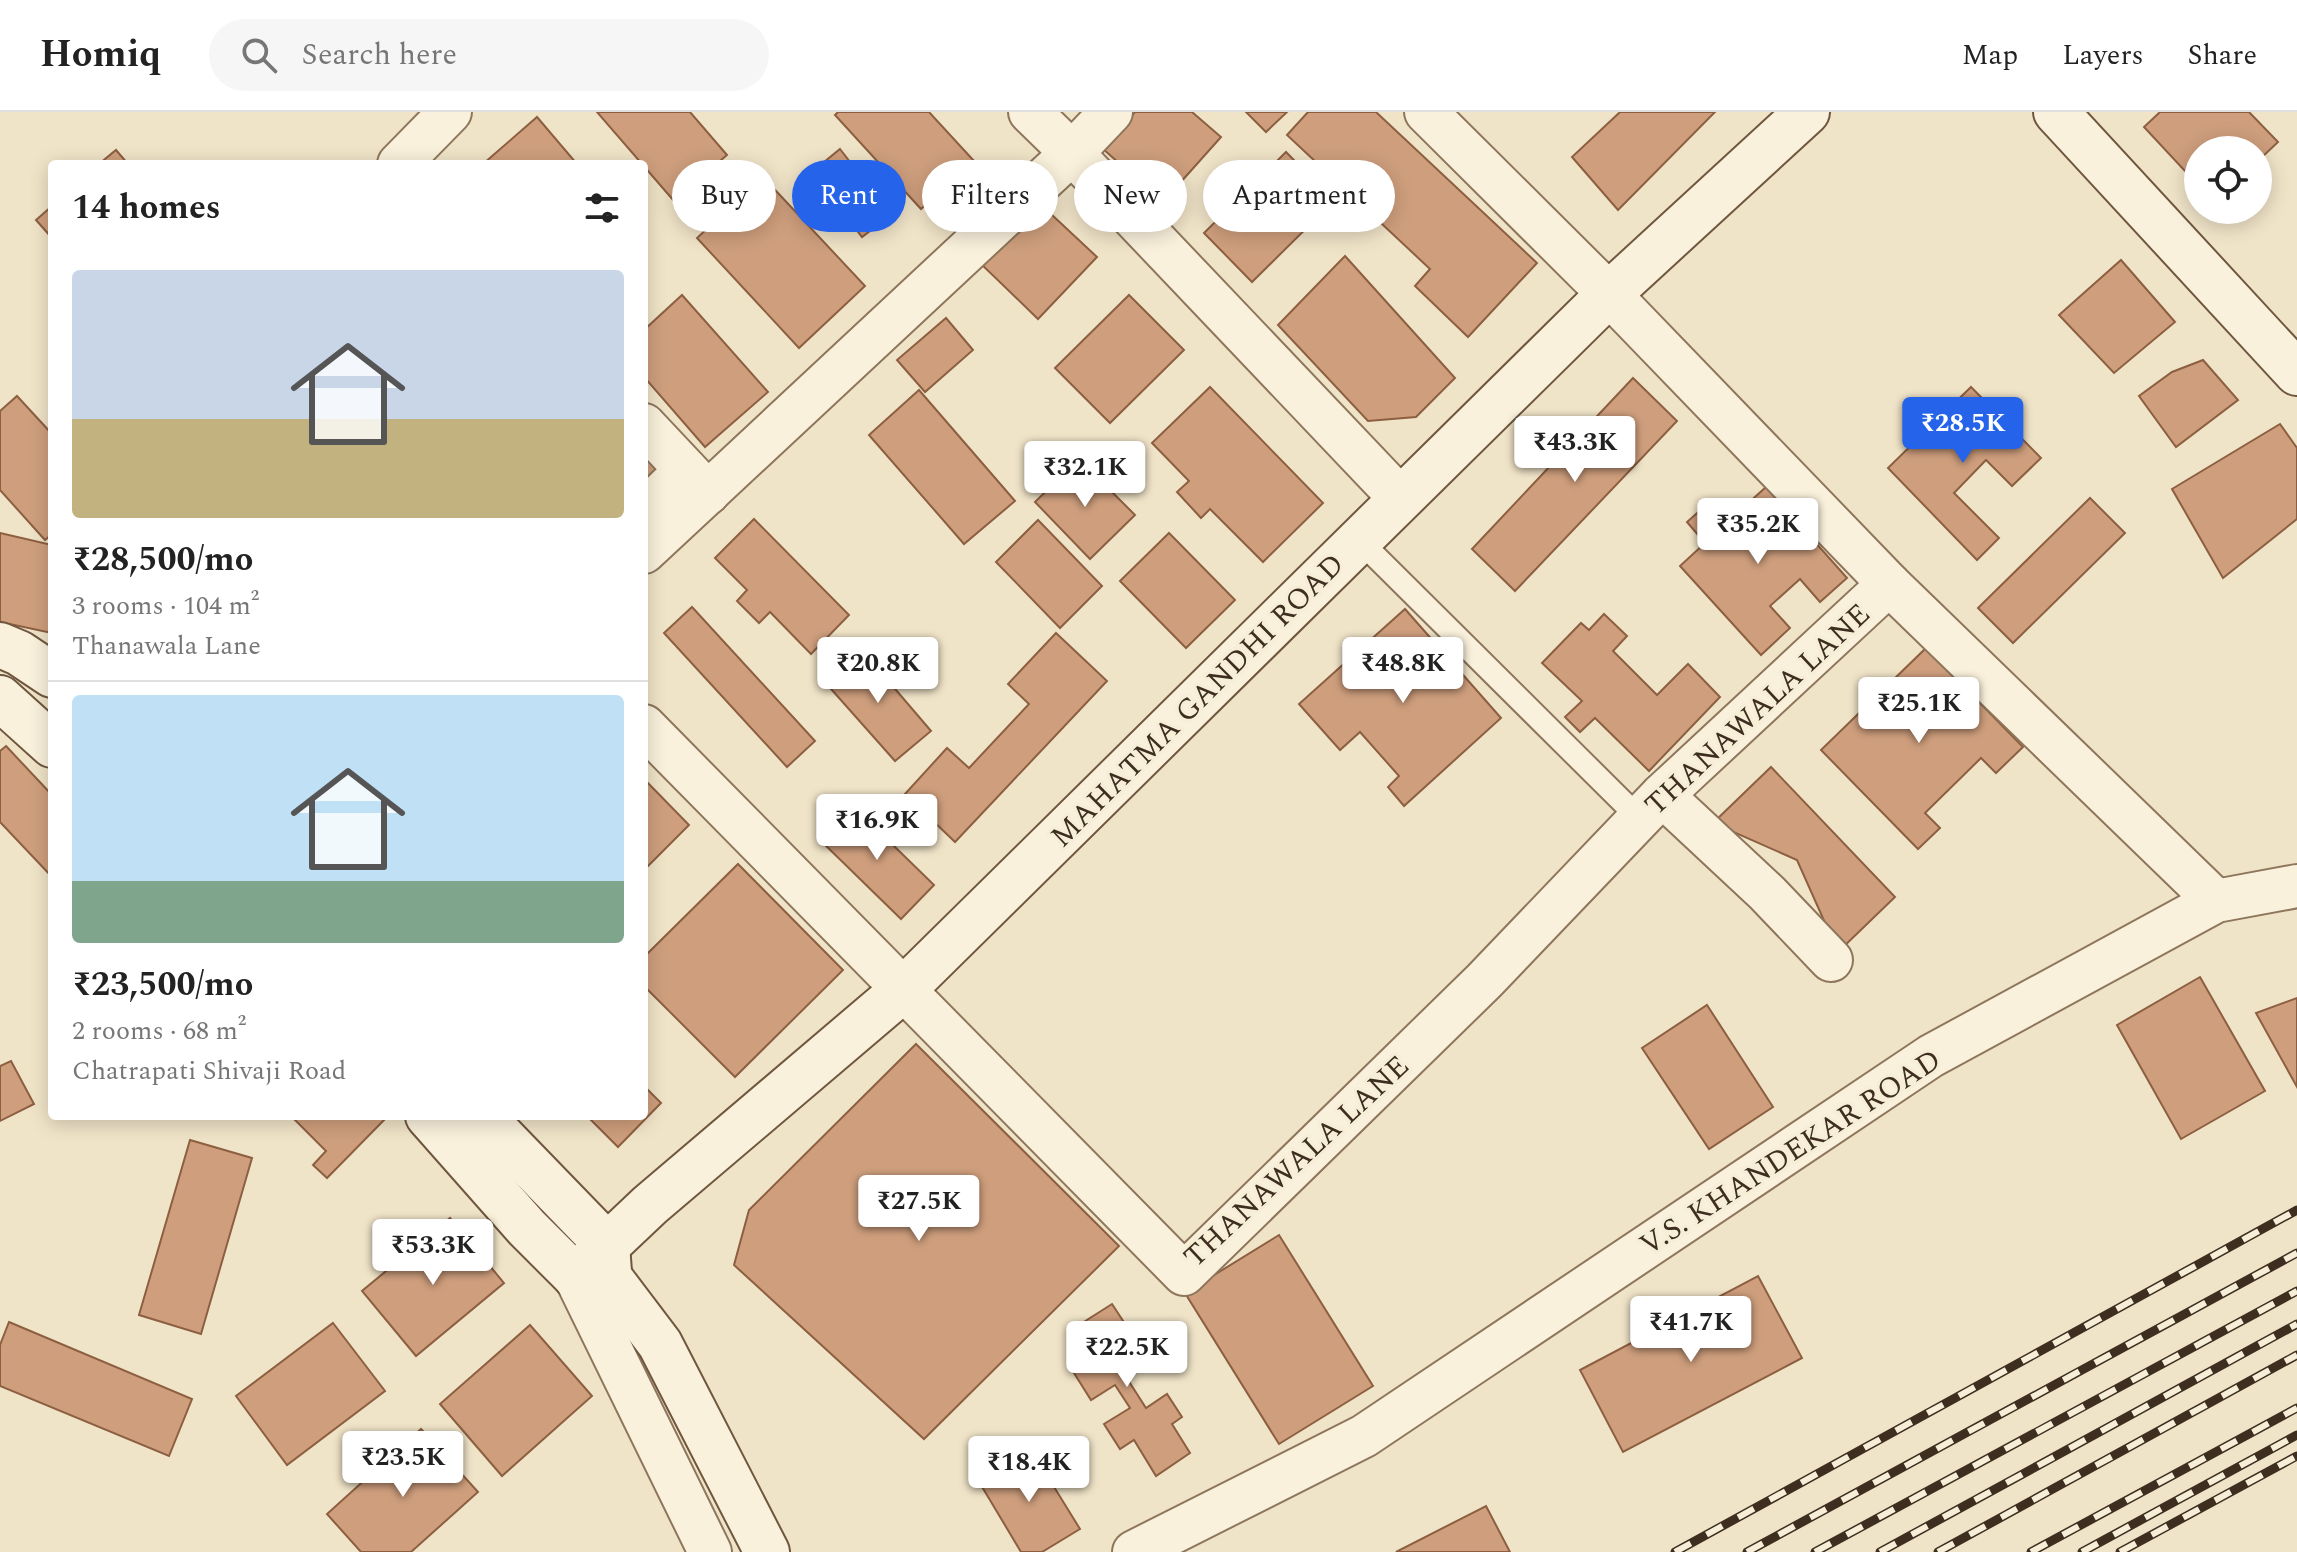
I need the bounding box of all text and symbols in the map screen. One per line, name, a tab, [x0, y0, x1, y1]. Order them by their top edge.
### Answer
search box	[209, 19, 769, 91]
text: Homiq	[40, 26, 161, 84]
text: Search here	[301, 32, 457, 78]
icon: search	[237, 33, 281, 77]
text: Map	[1962, 34, 2018, 77]
text: Layers	[2062, 34, 2144, 77]
text: Share	[2188, 34, 2257, 77]
map controls	[2184, 136, 2272, 224]
button: locate	[2184, 136, 2272, 224]
chip: Buy	[672, 160, 776, 232]
chip: Rent	[792, 160, 906, 232]
chip: Filters	[922, 160, 1058, 232]
chip: New	[1074, 160, 1187, 232]
chip: Apartment	[1203, 160, 1395, 232]
text: 14 homes	[72, 182, 221, 234]
icon: filters	[580, 186, 624, 230]
icon: home	[276, 322, 420, 466]
pin: ₹28.5K	[1898, 397, 2028, 465]
text: ₹28.5K	[1920, 403, 2006, 443]
pin: ₹43.3K	[1510, 416, 1640, 484]
text: ₹43.3K	[1532, 422, 1618, 462]
pin: ₹32.1K	[1020, 441, 1150, 509]
text: ₹32.1K	[1042, 447, 1128, 487]
pin: ₹35.2K	[1693, 498, 1823, 566]
text: ₹35.2K	[1715, 504, 1801, 544]
text: ₹28,500/mo	[72, 534, 253, 586]
street label: MAHATMA GANDHI ROAD	[1040, 543, 1356, 859]
text: 3 rooms · 104 m²	[72, 586, 259, 626]
street label: THANAWALA LANE	[1634, 592, 1881, 827]
text: Thanawala Lane	[72, 626, 261, 666]
pin: ₹20.8K	[813, 637, 943, 705]
pin: ₹48.8K	[1338, 637, 1468, 705]
text: ₹20.8K	[835, 643, 921, 683]
text: ₹48.8K	[1360, 643, 1446, 683]
pin: ₹25.1K	[1854, 677, 1984, 745]
text: ₹25.1K	[1876, 683, 1962, 723]
icon: home	[276, 747, 420, 891]
pin: ₹16.9K	[812, 794, 942, 862]
text: ₹16.9K	[834, 800, 920, 840]
text: ₹23,500/mo	[72, 959, 253, 1011]
text: 2 rooms · 68 m²	[72, 1011, 246, 1051]
street label: V.S. KHANDEKAR ROAD	[1631, 1038, 1951, 1268]
street label: THANAWALA LANE	[1173, 1044, 1420, 1279]
text: Chatrapati Shivaji Road	[72, 1051, 346, 1091]
pin: ₹27.5K	[854, 1175, 984, 1243]
text: ₹27.5K	[876, 1181, 962, 1221]
pin: ₹53.3K	[368, 1219, 498, 1287]
text: ₹53.3K	[390, 1225, 476, 1265]
pin: ₹41.7K	[1626, 1296, 1756, 1364]
text: ₹41.7K	[1648, 1302, 1734, 1342]
pin: ₹22.5K	[1062, 1321, 1192, 1389]
text: ₹22.5K	[1084, 1327, 1170, 1367]
pin: ₹23.5K	[338, 1431, 468, 1499]
pin: ₹18.4K	[964, 1436, 1094, 1504]
text: ₹23.5K	[360, 1437, 446, 1477]
text: ₹18.4K	[986, 1442, 1072, 1482]

